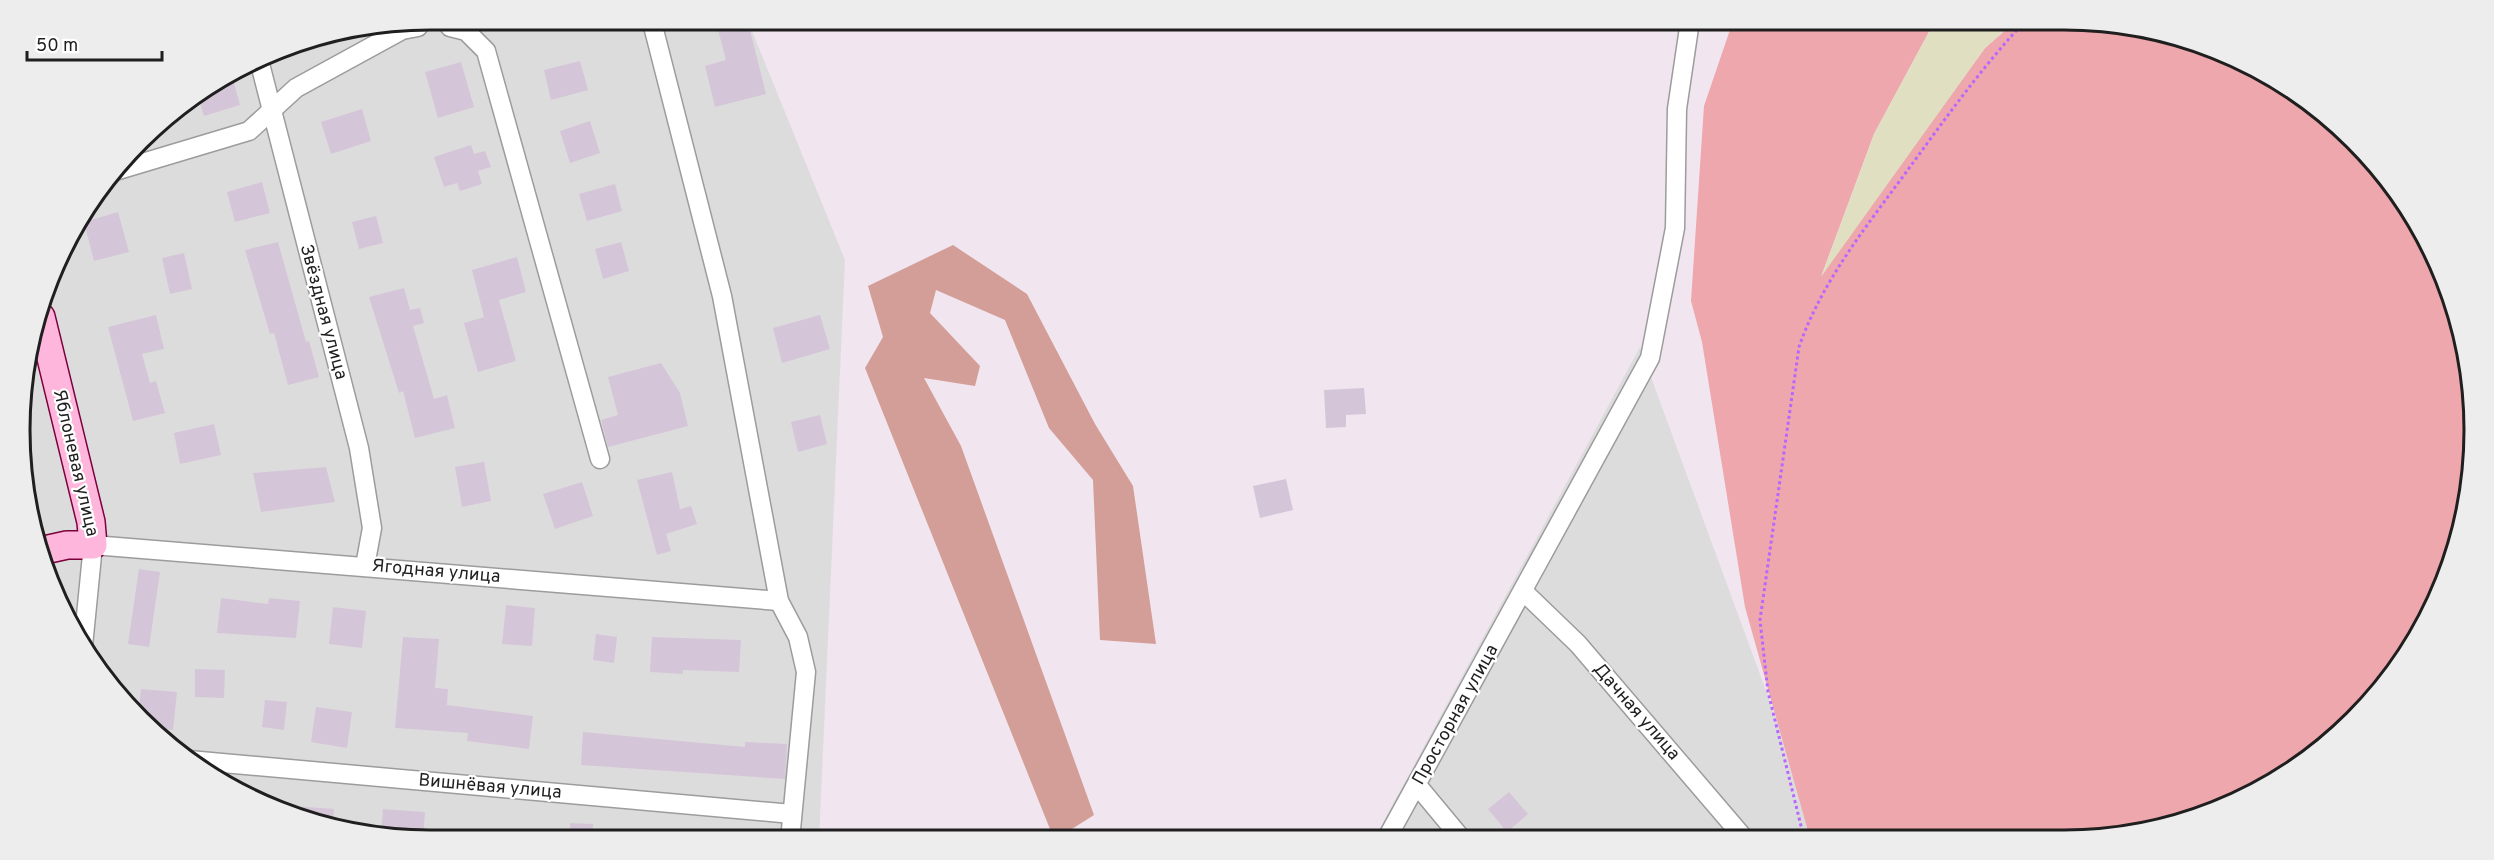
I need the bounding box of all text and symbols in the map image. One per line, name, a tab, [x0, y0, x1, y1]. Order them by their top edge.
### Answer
scale bar	[27, 24, 162, 62]
text: 50 m	[36, 35, 78, 58]
street label: Звёздная улица	[294, 242, 352, 382]
street label: Яблоневая улица	[47, 387, 103, 539]
street label: Ягодная улица	[371, 555, 501, 589]
street label: Просторная улица	[1408, 641, 1504, 789]
street label: Дачная улица	[1587, 658, 1685, 766]
street label: Вишнёвая улица	[417, 769, 563, 805]

